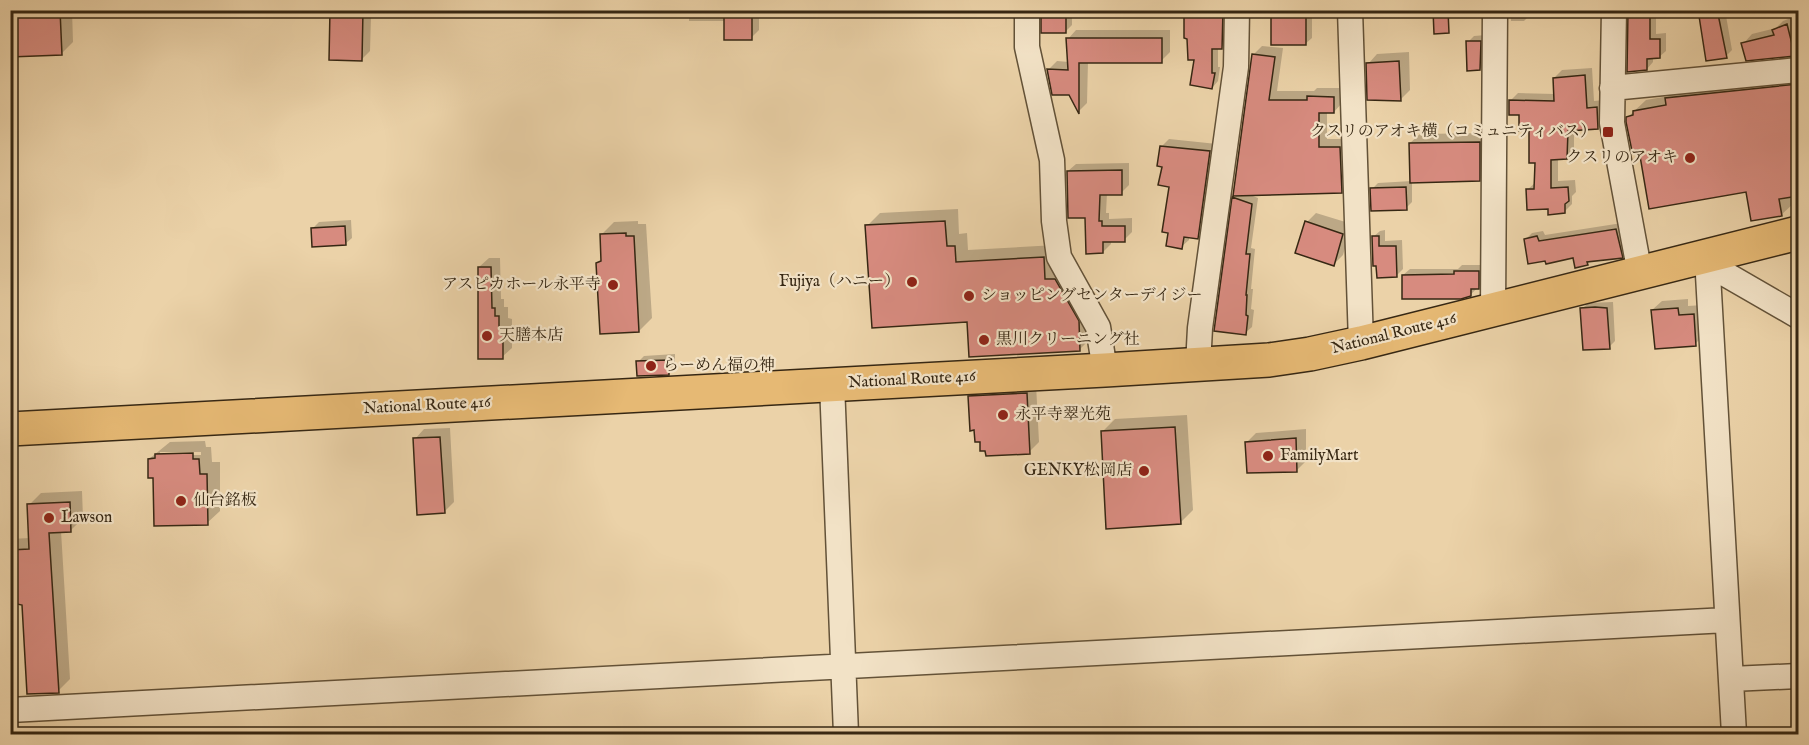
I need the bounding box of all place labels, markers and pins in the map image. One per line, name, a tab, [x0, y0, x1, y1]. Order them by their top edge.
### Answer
place label: クスリのアオキ横（コミュニティバス）	[1310, 122, 1596, 142]
marker: クスリのアオキ横（コミュニティバス）	[1601, 125, 1615, 139]
place label: クスリのアオキ	[1566, 148, 1678, 168]
marker: クスリのアオキ	[1683, 151, 1697, 165]
place label: Fujiya（ハニー）	[779, 272, 900, 292]
place label: アスピカホール永平寺	[442, 275, 601, 295]
marker: Fujiya（ハニー）	[905, 275, 919, 289]
marker: アスピカホール永平寺	[606, 278, 620, 292]
place label: ショッピングセンターデイジー	[981, 286, 1203, 306]
marker: ショッピングセンターデイジー	[962, 289, 976, 303]
place label: 天膳本店	[499, 326, 563, 346]
marker: 天膳本店	[480, 329, 494, 343]
place label: 黒川クリーニング社	[996, 330, 1140, 350]
marker: 黒川クリーニング社	[977, 333, 991, 347]
place label: らーめん福の神	[663, 356, 775, 376]
marker: らーめん福の神	[644, 359, 658, 373]
place label: 永平寺翠光苑	[1015, 405, 1111, 425]
marker: 永平寺翠光苑	[996, 408, 1010, 422]
place label: FamilyMart	[1280, 446, 1359, 466]
marker: FamilyMart	[1261, 449, 1275, 463]
place label: GENKY松岡店	[1024, 461, 1132, 481]
marker: GENKY松岡店	[1137, 464, 1151, 478]
place label: 仙台銘板	[193, 491, 257, 511]
marker: 仙台銘板	[174, 494, 188, 508]
place label: Lawson	[61, 508, 113, 528]
marker: Lawson	[42, 511, 56, 525]

